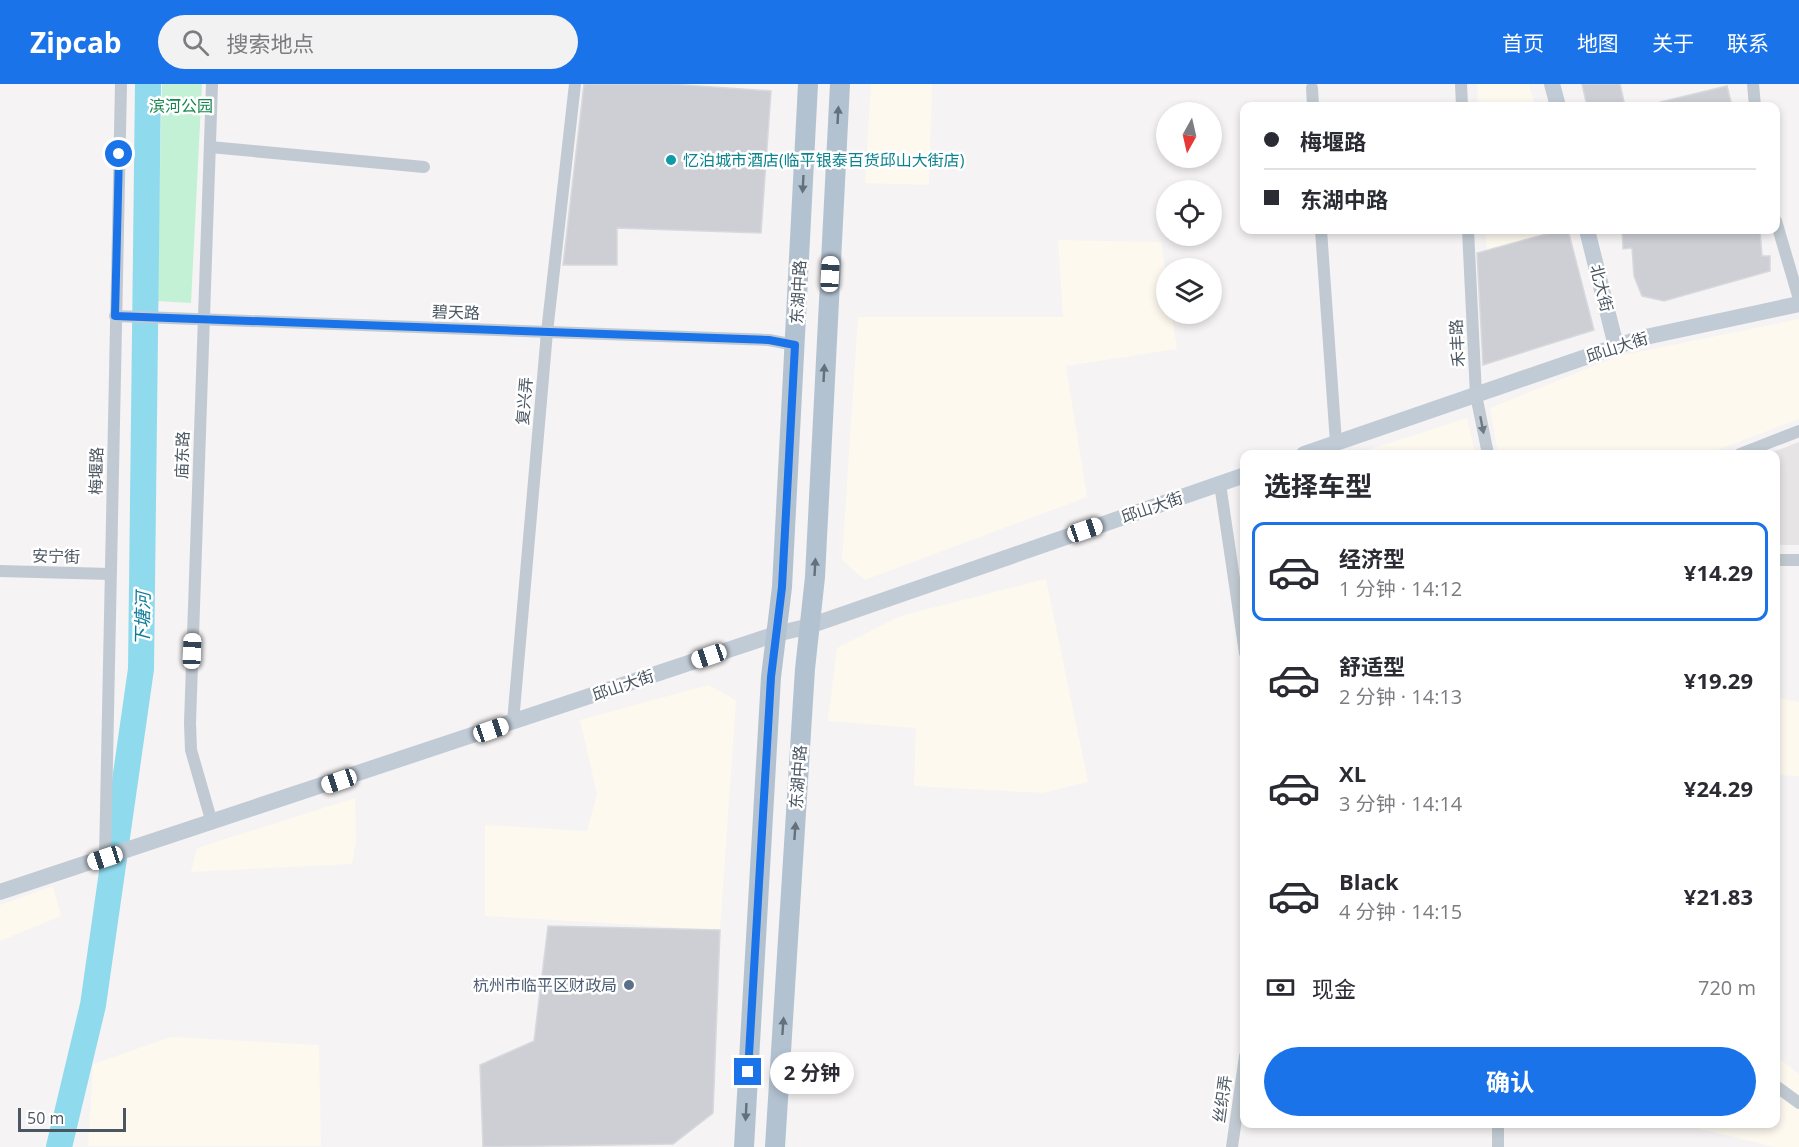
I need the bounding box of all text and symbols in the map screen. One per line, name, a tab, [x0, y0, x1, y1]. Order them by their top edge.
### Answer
search box	[158, 15, 578, 69]
text: Zipcab	[30, 23, 122, 61]
icon: search	[179, 26, 212, 59]
text: 搜索地点	[227, 28, 315, 58]
text: 首页	[1502, 29, 1544, 57]
text: 地图	[1577, 29, 1619, 57]
text: 关于	[1652, 29, 1694, 57]
text: 联系	[1727, 29, 1769, 57]
park label: 滨河公园	[149, 95, 213, 117]
north arrow	[1156, 102, 1222, 168]
map controls	[1156, 102, 1222, 324]
one-way arrow	[834, 105, 843, 124]
text: 梅堰路	[1300, 126, 1366, 156]
route start	[105, 140, 132, 167]
place label: 忆泊城市酒店(临平银泰百货邱山大街店)	[683, 149, 965, 171]
marker: 忆泊城市酒店(临平银泰百货邱山大街店)	[664, 153, 678, 167]
one-way arrow	[798, 175, 807, 194]
button: locate	[1156, 180, 1222, 246]
text: 东湖中路	[1300, 184, 1388, 214]
car	[820, 256, 840, 292]
button: layers	[1156, 258, 1222, 324]
street label: 东湖中路	[785, 259, 811, 325]
street label: 北大街	[1586, 262, 1618, 314]
street label: 碧天路	[432, 300, 480, 324]
street label: 禾丰路	[1445, 318, 1469, 368]
street label: 邱山大街	[1583, 327, 1651, 367]
one-way arrow	[820, 363, 829, 382]
street label: 复兴弄	[511, 376, 537, 426]
one-way arrow	[1478, 416, 1487, 435]
street label: 庙东路	[170, 431, 194, 479]
street label: 梅堰路	[85, 447, 107, 495]
text: 选择车型	[1264, 467, 1372, 504]
street label: 邱山大街	[1118, 486, 1186, 528]
car	[1065, 516, 1105, 544]
text: 经济型	[1339, 543, 1405, 573]
street label: 安宁街	[32, 545, 80, 567]
icon: car	[1267, 545, 1321, 599]
text: ¥14.29	[1684, 557, 1753, 587]
one-way arrow	[811, 558, 820, 577]
text: 1 分钟 · 14:12	[1339, 575, 1462, 602]
water label: 下塘河	[130, 589, 155, 646]
car	[182, 633, 202, 669]
car	[689, 642, 729, 670]
text: 舒适型	[1339, 651, 1405, 681]
icon: car	[1267, 653, 1321, 707]
street label: 邱山大街	[589, 664, 657, 706]
text: ¥19.29	[1684, 665, 1753, 695]
text: 2 分钟 · 14:13	[1339, 683, 1462, 710]
car	[471, 716, 511, 744]
street label: 东湖中路	[785, 744, 811, 810]
text: XL	[1339, 758, 1366, 788]
icon: car	[1267, 761, 1321, 815]
car	[319, 767, 359, 795]
text: ¥24.29	[1684, 773, 1753, 803]
text: 3 分钟 · 14:14	[1339, 790, 1462, 817]
one-way arrow	[790, 822, 799, 841]
car	[85, 844, 125, 872]
text: Black	[1339, 866, 1399, 896]
icon: car	[1267, 869, 1321, 923]
text: ¥21.83	[1684, 881, 1753, 911]
text: 4 分钟 · 14:15	[1339, 898, 1462, 925]
icon: cash	[1264, 971, 1297, 1004]
text: 现金	[1312, 973, 1356, 1003]
place label: 杭州市临平区财政局	[473, 974, 617, 996]
text: 720 m	[1698, 974, 1756, 1001]
marker: 杭州市临平区财政局	[622, 978, 636, 992]
one-way arrow	[778, 1016, 787, 1035]
button: 确认	[1264, 1047, 1756, 1116]
callout: 2 分钟	[769, 1051, 853, 1093]
route end	[734, 1058, 761, 1085]
text: 2 分钟	[784, 1059, 840, 1086]
street label: 丝织弄	[1208, 1074, 1236, 1124]
one-way arrow	[742, 1103, 751, 1122]
scale bar	[18, 1105, 126, 1132]
text: 50 m	[27, 1107, 64, 1129]

